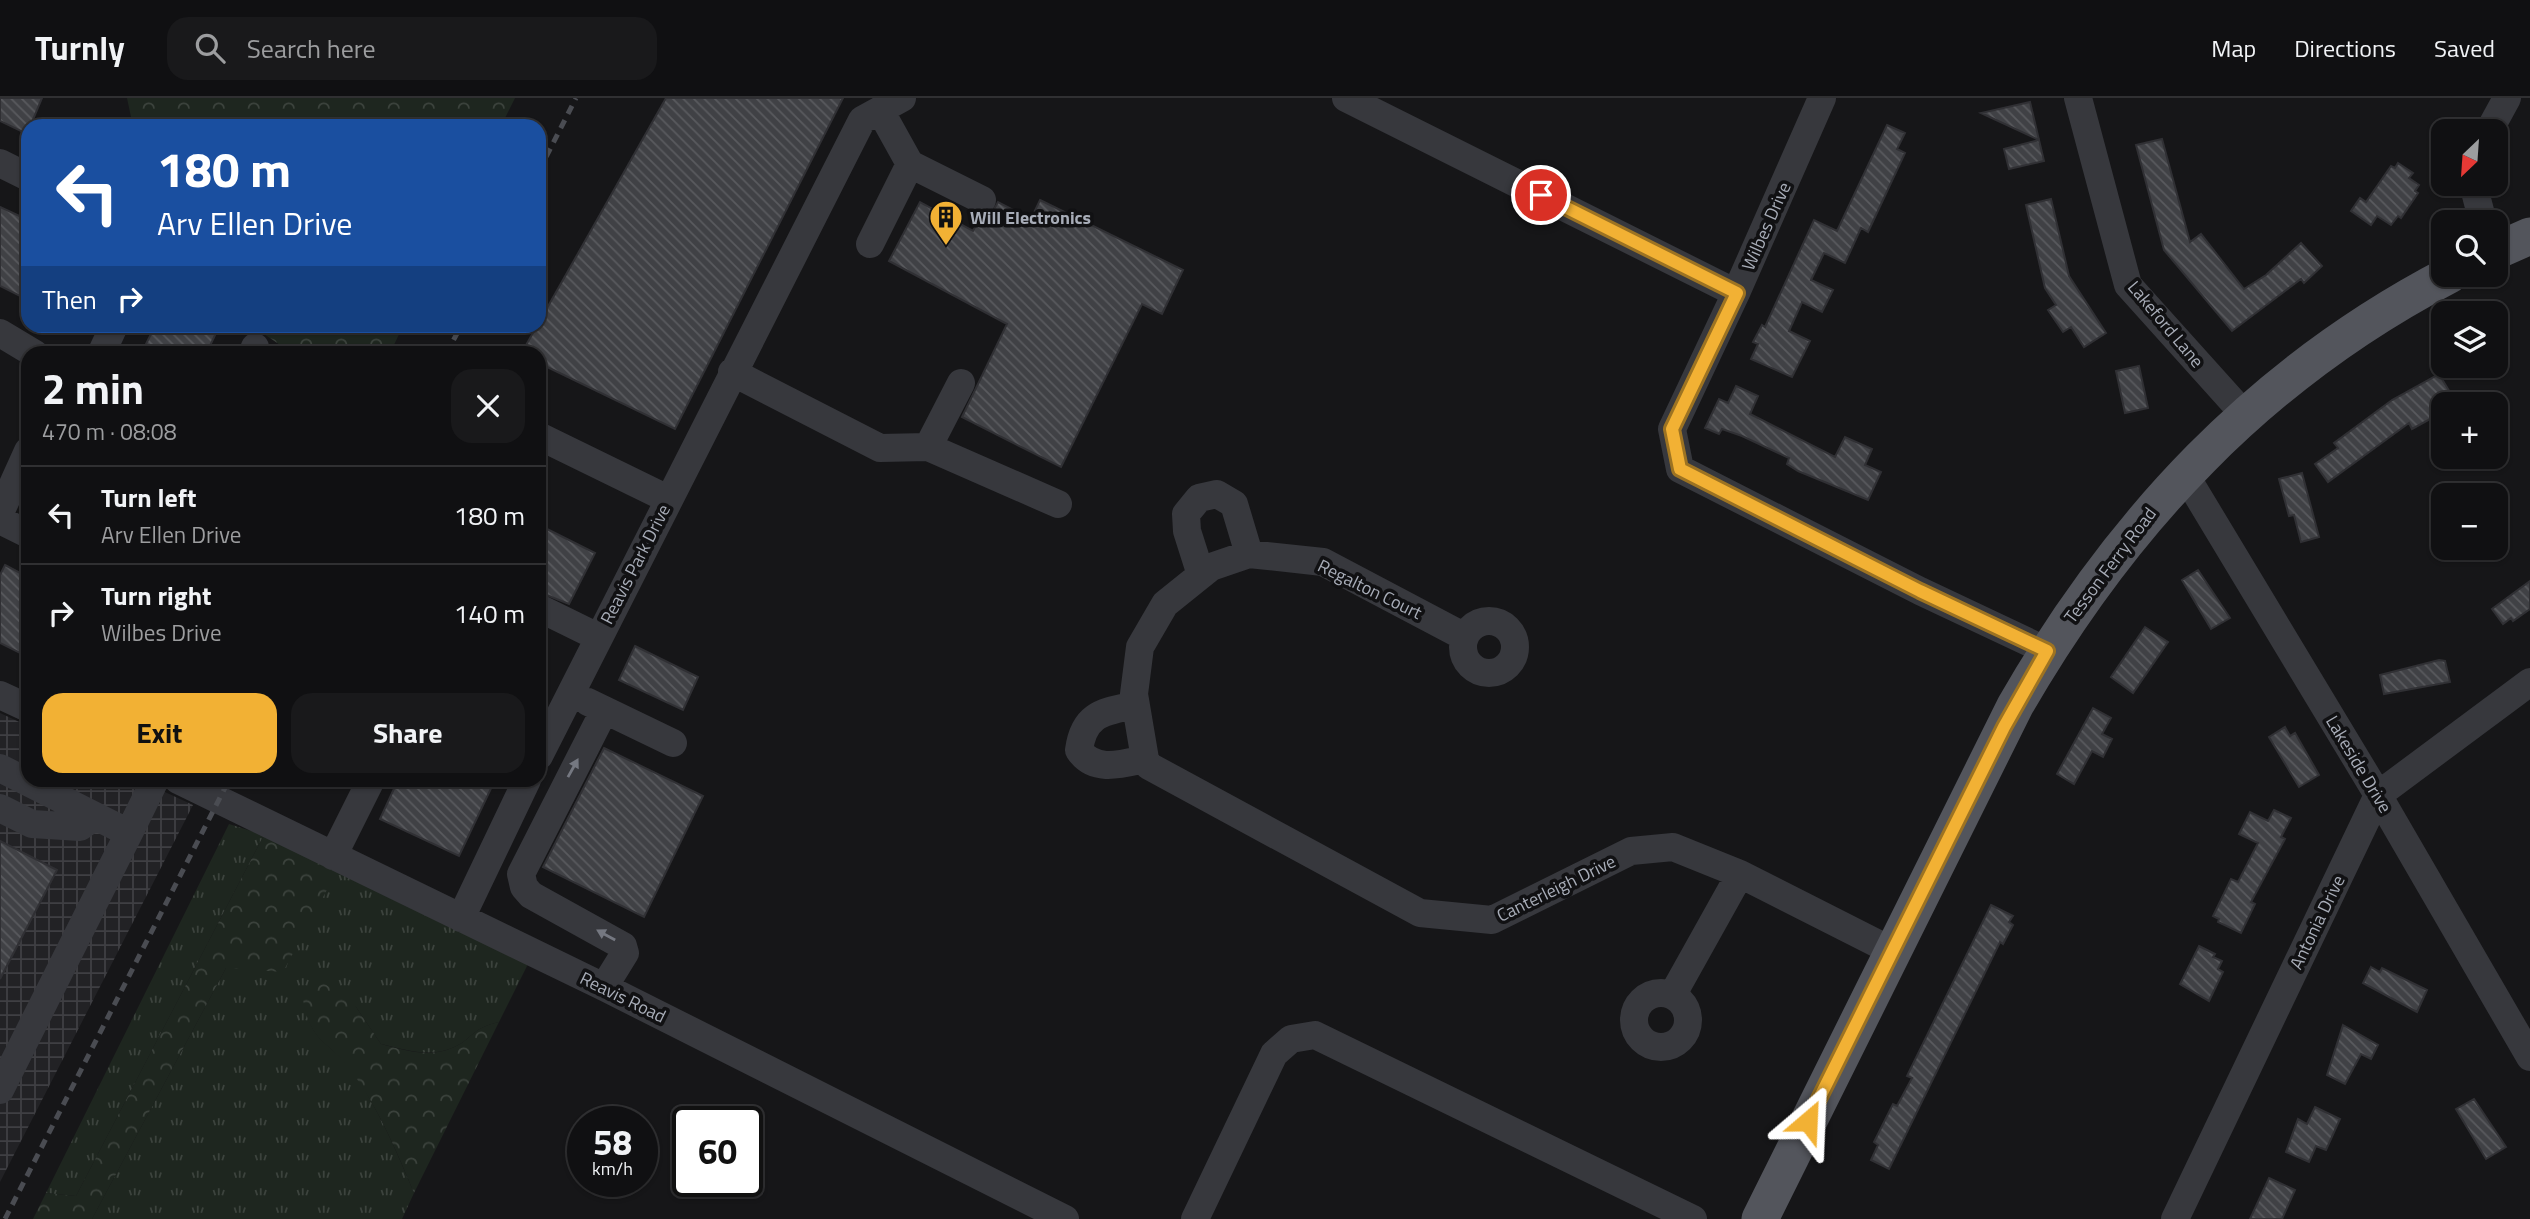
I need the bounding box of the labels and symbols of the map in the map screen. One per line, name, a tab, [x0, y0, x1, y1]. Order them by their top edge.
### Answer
north arrow	[2431, 119, 2508, 196]
pin	[1511, 165, 1571, 225]
street label: Wilbes Drive	[1734, 177, 1798, 275]
building icon: Will Electronics	[927, 198, 965, 247]
place label: Will Electronics	[970, 204, 1091, 231]
street label: Lakeford Lane	[2121, 275, 2211, 373]
street label: Reavis Park Drive	[593, 499, 677, 629]
street label: Tesson Ferry Road	[2057, 501, 2163, 629]
street label: Regalton Court	[1313, 552, 1427, 626]
street label: Lakeside Drive	[2319, 710, 2399, 818]
one-way arrow	[567, 758, 579, 778]
street label: Canterleigh Drive	[1492, 847, 1620, 929]
street label: Antonia Drive	[2282, 870, 2352, 974]
one-way arrow	[596, 929, 615, 941]
street label: Reavis Road	[575, 965, 671, 1029]
position arrow	[1771, 1084, 1845, 1158]
speed limit sign: 60	[672, 1106, 763, 1197]

